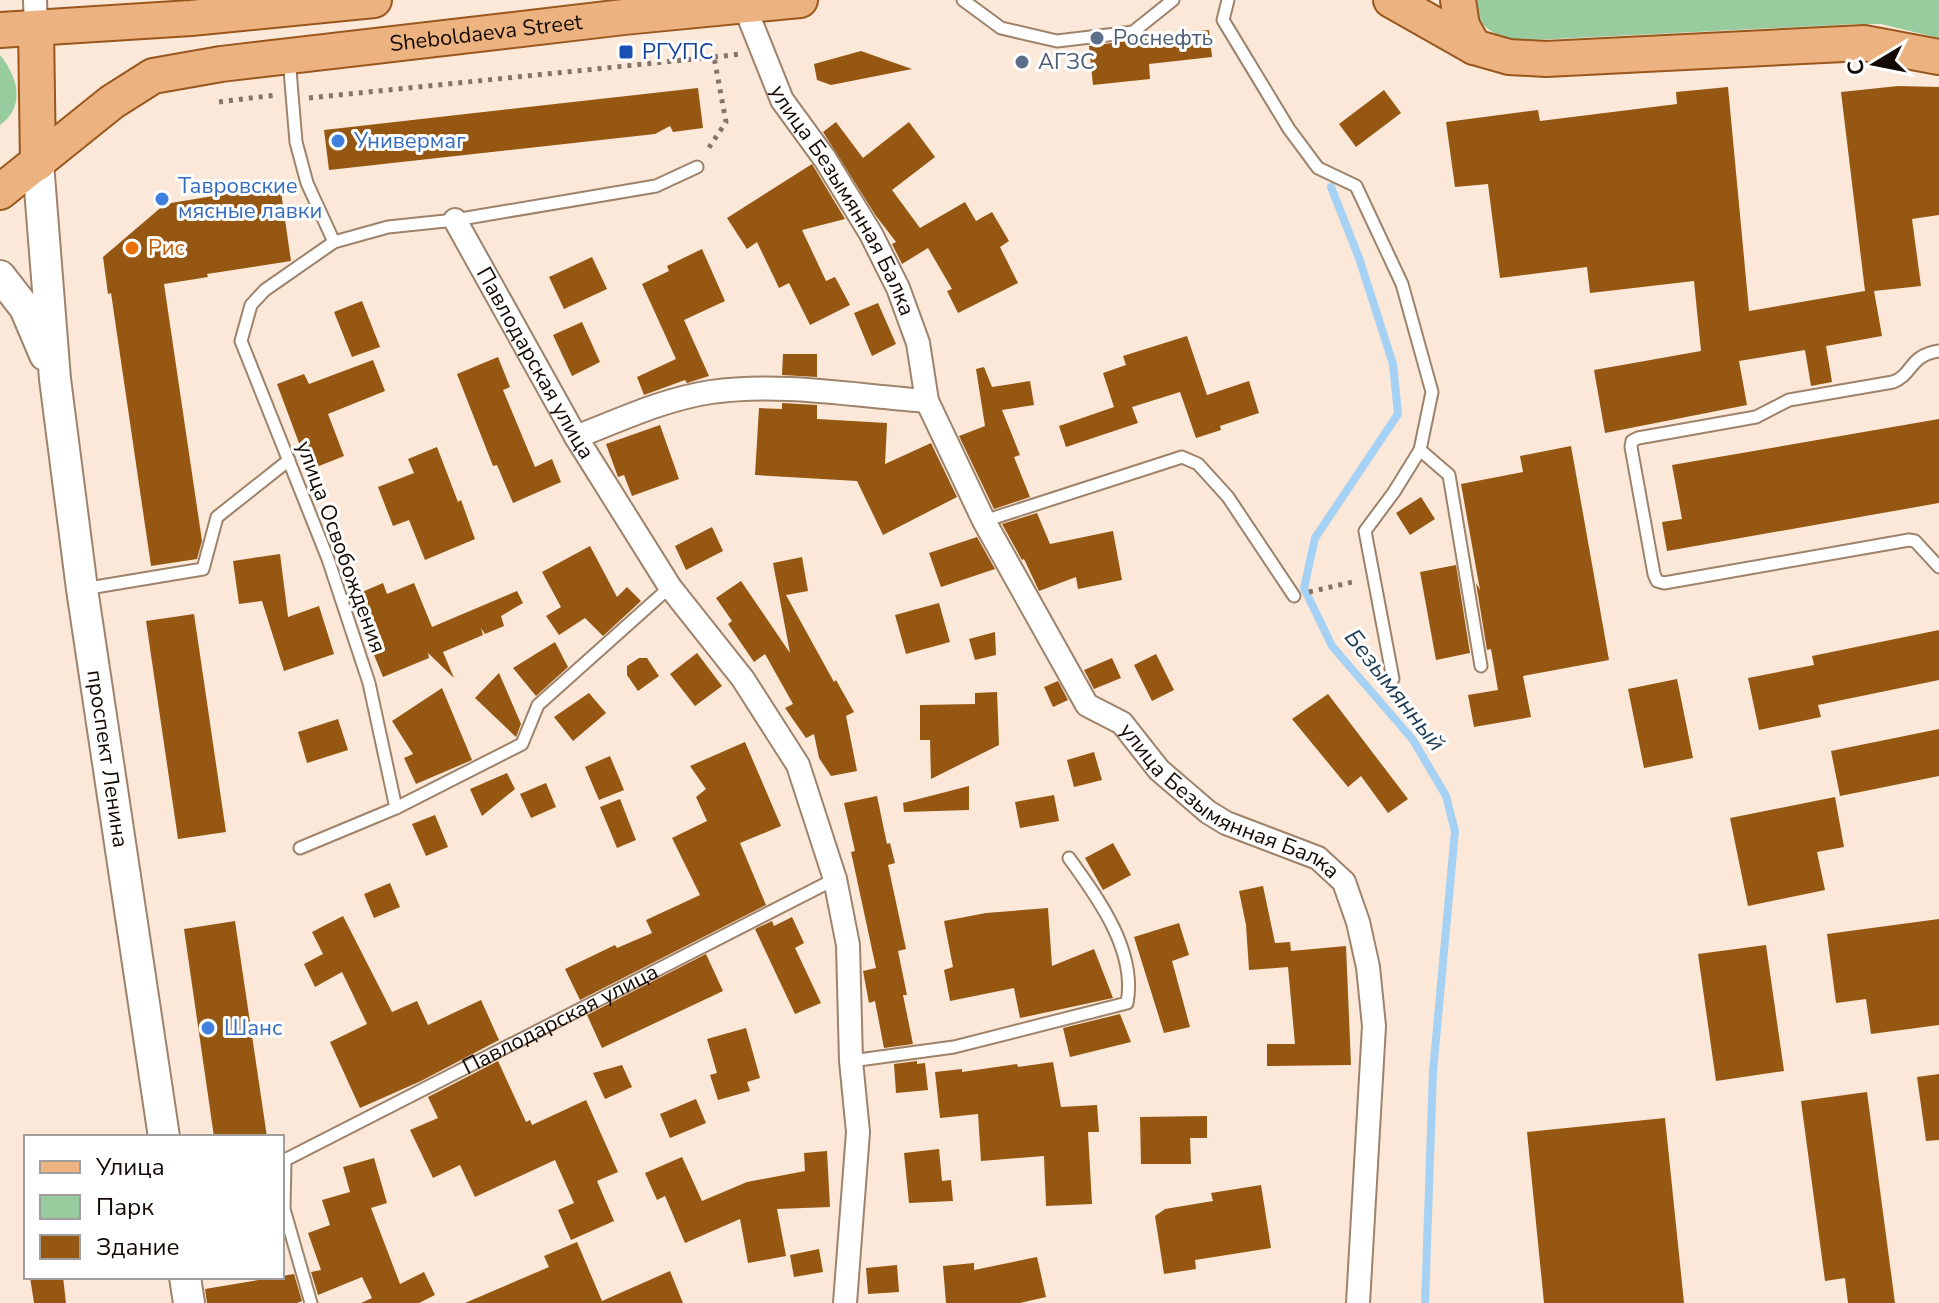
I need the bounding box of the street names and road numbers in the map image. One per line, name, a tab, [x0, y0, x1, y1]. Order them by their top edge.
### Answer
street label: Sheboldaeva Street	[388, 7, 584, 59]
street label: улица Безымянная Балка	[763, 81, 922, 320]
street label: Павлодарская улица	[469, 261, 601, 465]
street label: улица Освобождения	[289, 437, 393, 657]
street label: проспект Ленина	[79, 668, 136, 850]
street label: улица Безымянная Балка	[1113, 717, 1346, 886]
street label: Павлодарская улица	[457, 957, 663, 1082]

